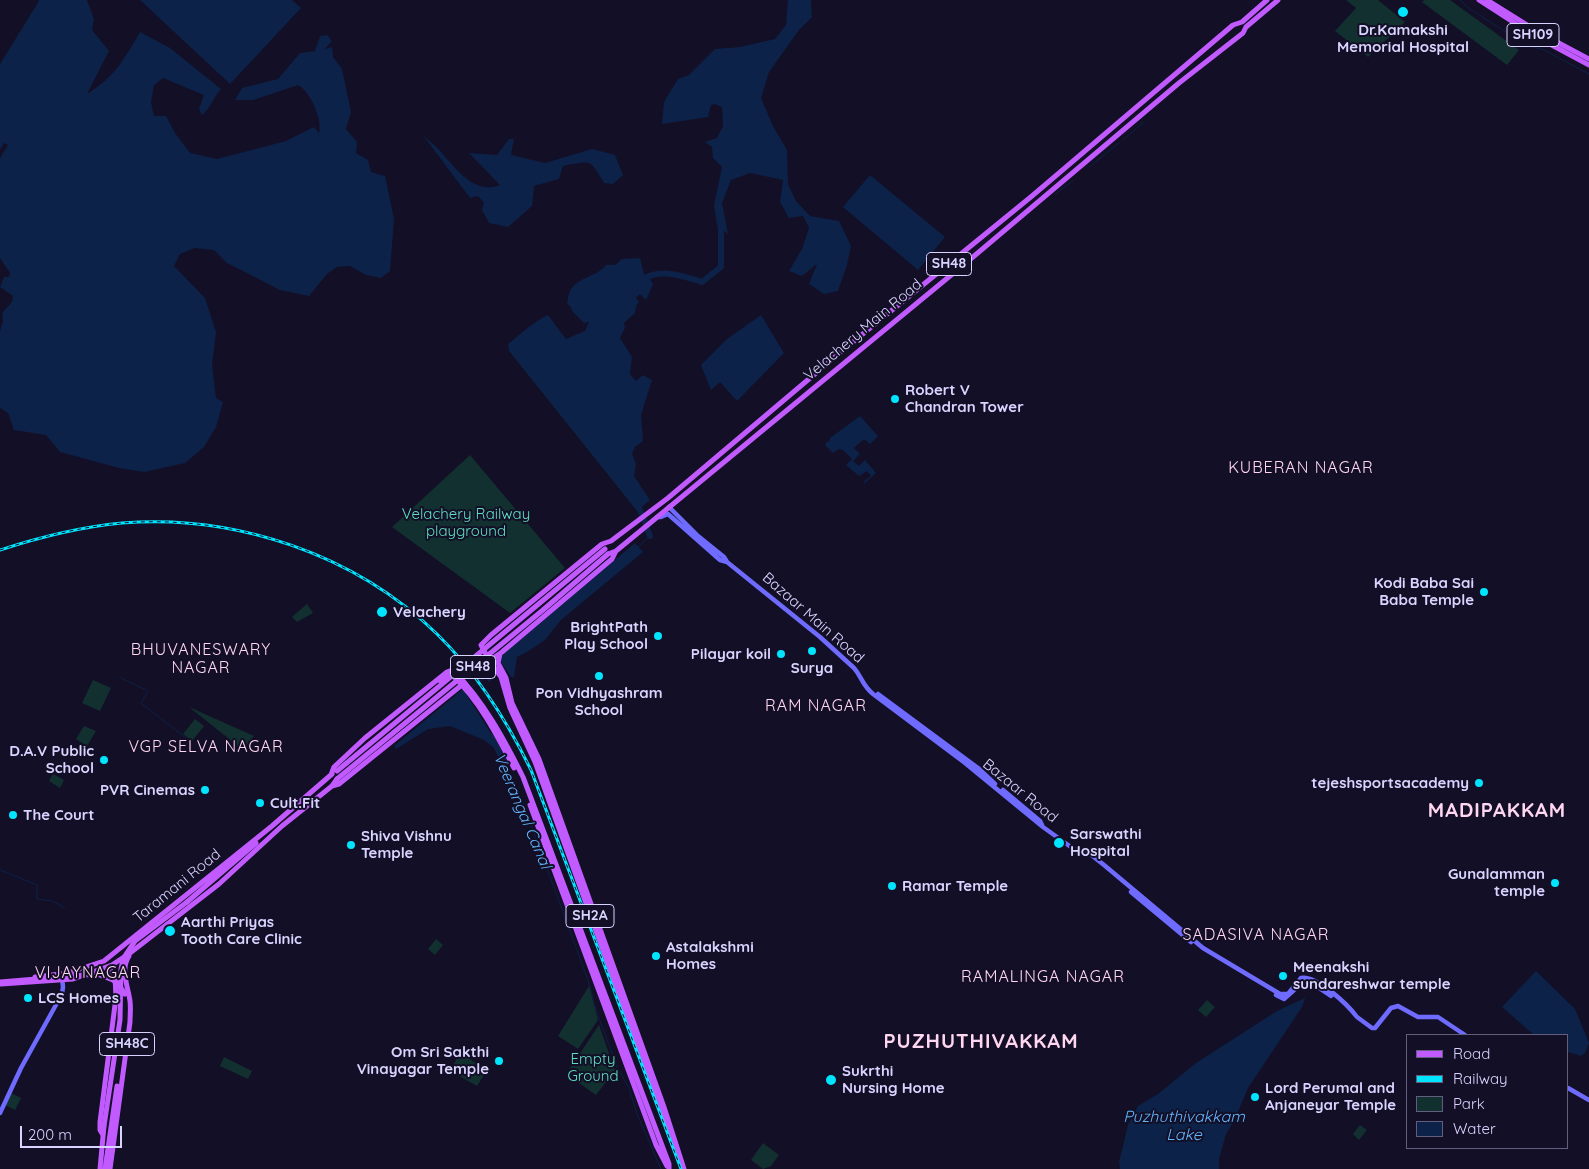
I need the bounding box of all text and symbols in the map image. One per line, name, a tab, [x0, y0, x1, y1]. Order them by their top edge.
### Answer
marker: Dr.Kamakshi Memorial Hospital	[1396, 5, 1410, 19]
place label: Dr.Kamakshi Memorial Hospital	[1337, 21, 1469, 56]
road number: SH109	[1507, 24, 1559, 46]
road number: SH48	[926, 252, 972, 276]
street label: Velachery Main Road	[800, 275, 926, 385]
place label: Robert V Chandran Tower	[905, 381, 1024, 416]
marker: Robert V Chandran Tower	[889, 393, 901, 405]
district label: KUBERAN NAGAR	[1227, 458, 1375, 478]
park label: Velachery Railway playground	[402, 505, 530, 540]
street label: Bazaar Main Road	[758, 569, 868, 667]
place label: Kodi Baba Sai Baba Temple	[1374, 574, 1474, 609]
marker: Kodi Baba Sai Baba Temple	[1478, 586, 1490, 598]
place label: Velachery	[393, 603, 466, 621]
marker: Velachery	[375, 605, 389, 619]
place label: BrightPath Play School	[564, 618, 648, 653]
marker: BrightPath Play School	[652, 630, 664, 642]
district label: BHUVANESWARY NAGAR	[129, 640, 273, 678]
place label: Pilayar koil	[691, 645, 771, 663]
marker: Surya	[806, 645, 818, 657]
marker: Pilayar koil	[775, 648, 787, 660]
road number: SH48	[450, 656, 496, 679]
place label: Surya	[791, 659, 833, 677]
marker: Pon Vidhyashram School	[593, 670, 605, 682]
place label: Pon Vidhyashram School	[535, 684, 663, 719]
district label: RAM NAGAR	[764, 696, 868, 716]
district label: VGP SELVA NAGAR	[127, 737, 285, 757]
place label: D.A.V Public School	[9, 742, 94, 777]
water label: Veerangal Canal	[489, 750, 555, 872]
marker: D.A.V Public School	[98, 754, 110, 766]
street label: Bazaar Road	[979, 755, 1061, 827]
place label: tejeshsportsacademy	[1311, 774, 1469, 792]
marker: tejeshsportsacademy	[1473, 777, 1485, 789]
place label: PVR Cinemas	[100, 781, 195, 799]
marker: PVR Cinemas	[199, 784, 211, 796]
place label: Cult.Fit	[270, 794, 320, 812]
marker: Cult.Fit	[254, 797, 266, 809]
district label: MADIPAKKAM	[1427, 799, 1567, 823]
place label: The Court	[23, 806, 94, 824]
marker: The Court	[7, 809, 19, 821]
place label: Sarswathi Hospital	[1070, 825, 1142, 860]
place label: Shiva Vishnu Temple	[361, 827, 452, 862]
marker: Sarswathi Hospital	[1052, 836, 1066, 850]
marker: Shiva Vishnu Temple	[345, 839, 357, 851]
street label: Taramani Road	[130, 845, 224, 927]
place label: Gunalamman temple	[1448, 865, 1545, 900]
place label: Ramar Temple	[902, 877, 1008, 895]
marker: Gunalamman temple	[1549, 877, 1561, 889]
marker: Ramar Temple	[886, 880, 898, 892]
road number: SH2A	[566, 904, 614, 928]
place label: Aarthi Priyas Tooth Care Clinic	[181, 913, 302, 948]
marker: Aarthi Priyas Tooth Care Clinic	[163, 924, 177, 938]
district label: SADASIVA NAGAR	[1181, 925, 1331, 945]
place label: Astalakshmi Homes	[666, 938, 754, 973]
marker: Astalakshmi Homes	[650, 950, 662, 962]
place label: Meenakshi sundareshwar temple	[1293, 958, 1450, 993]
district label: VIJAYNAGAR	[34, 963, 142, 983]
district label: RAMALINGA NAGAR	[959, 967, 1127, 987]
marker: Meenakshi sundareshwar temple	[1277, 970, 1289, 982]
place label: LCS Homes	[38, 989, 119, 1007]
marker: LCS Homes	[22, 992, 34, 1004]
district label: PUZHUTHIVAKKAM	[882, 1030, 1080, 1054]
road number: SH48C	[100, 1032, 154, 1056]
legend	[1406, 1034, 1569, 1149]
place label: Om Sri Sakthi Vinayagar Temple	[357, 1043, 489, 1078]
text: Road	[1453, 1044, 1490, 1063]
park label: Empty Ground	[567, 1050, 619, 1085]
marker: Om Sri Sakthi Vinayagar Temple	[493, 1055, 505, 1067]
place label: Sukrthi Nursing Home	[842, 1062, 945, 1097]
text: Railway	[1453, 1069, 1508, 1088]
marker: Sukrthi Nursing Home	[824, 1073, 838, 1087]
place label: Lord Perumal and Anjaneyar Temple	[1265, 1079, 1396, 1114]
marker: Lord Perumal and Anjaneyar Temple	[1249, 1091, 1261, 1103]
text: Park	[1453, 1094, 1485, 1113]
water label: Puzhuthivakkam Lake	[1123, 1107, 1245, 1145]
scale bar	[22, 1116, 125, 1148]
text: Water	[1453, 1119, 1496, 1138]
text: 200 m	[28, 1125, 72, 1144]

